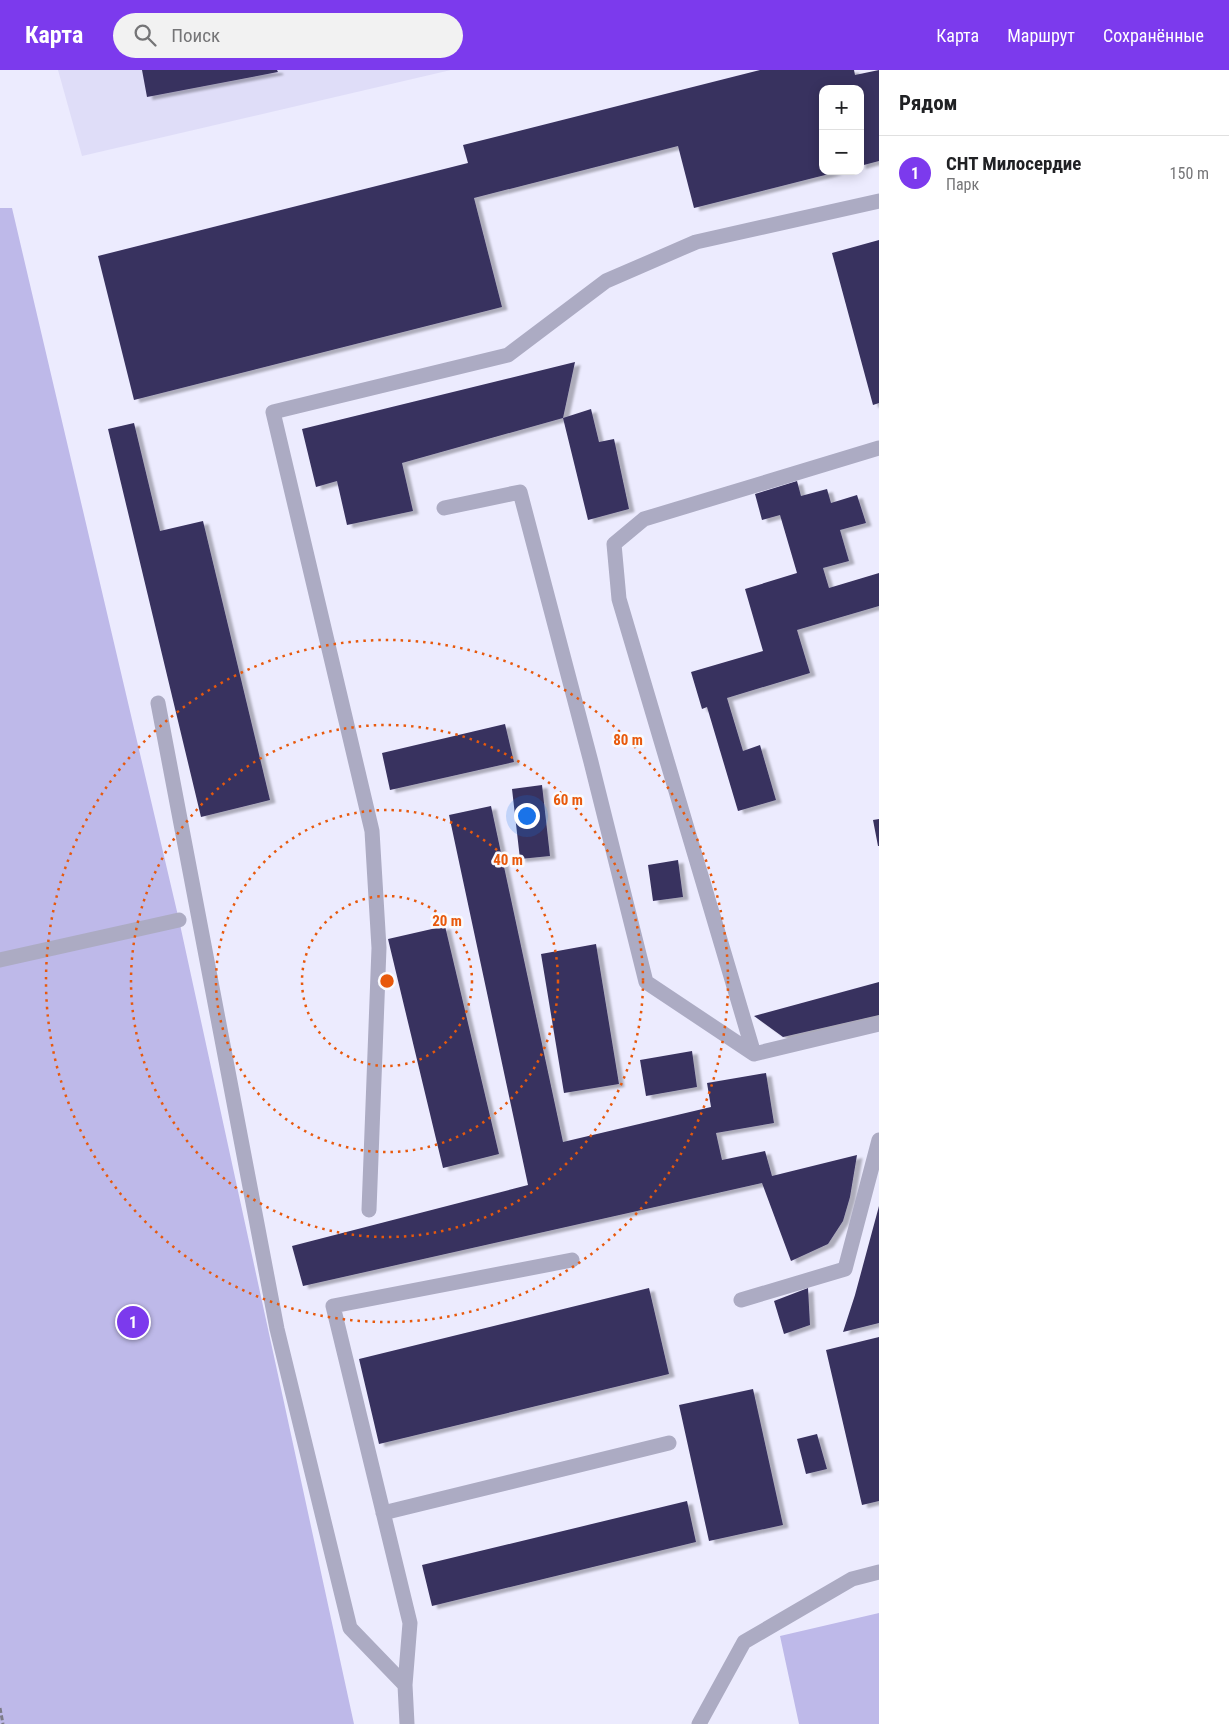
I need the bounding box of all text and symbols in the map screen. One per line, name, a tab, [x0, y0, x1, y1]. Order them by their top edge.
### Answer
search box	[113, 13, 463, 58]
text: Карта	[25, 21, 83, 49]
icon: search	[131, 21, 159, 49]
text: Поиск	[171, 24, 220, 47]
text: Карта	[936, 25, 979, 46]
text: Маршрут	[1007, 25, 1075, 46]
text: Сохранённые	[1103, 25, 1204, 46]
map controls	[819, 85, 864, 175]
button: +	[819, 85, 864, 130]
text: Рядом	[899, 91, 958, 115]
button: −	[819, 130, 864, 175]
text: СНТ Милосердие	[946, 152, 1081, 175]
text: 1	[911, 164, 919, 183]
text: 150 m	[1170, 164, 1209, 183]
text: Парк	[946, 175, 979, 194]
text: 80 m	[613, 731, 643, 749]
text: 60 m	[553, 791, 583, 809]
your location	[514, 803, 540, 829]
text: 40 m	[493, 851, 523, 869]
text: 20 m	[432, 912, 462, 930]
centre of rings	[378, 972, 396, 990]
pin: 1	[117, 1303, 149, 1341]

